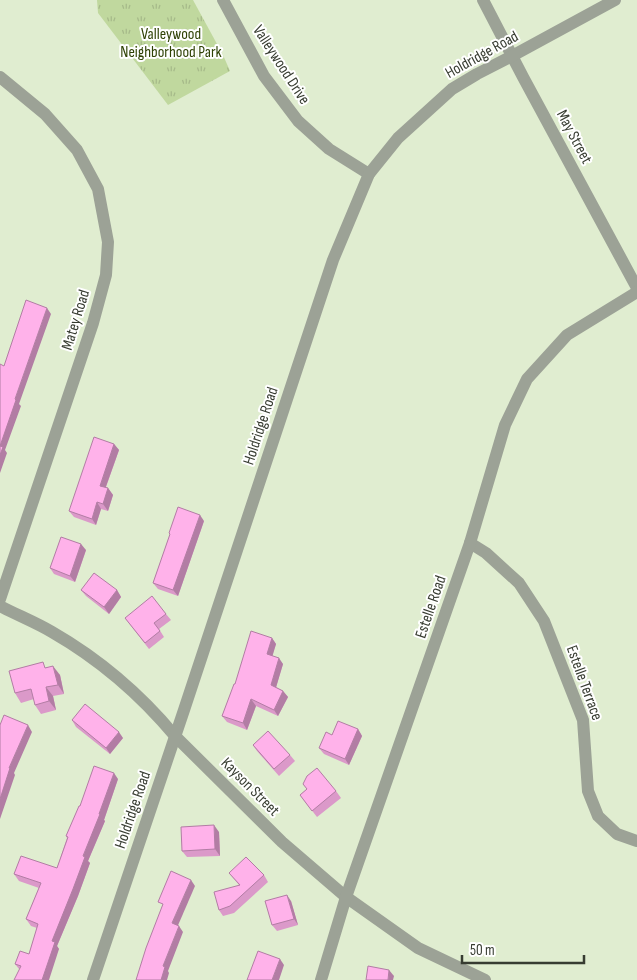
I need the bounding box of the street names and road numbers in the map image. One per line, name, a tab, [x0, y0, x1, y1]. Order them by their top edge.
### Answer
street label: Valleywood Drive	[248, 22, 314, 108]
street label: Holdridge Road	[442, 27, 522, 83]
street label: May Street	[552, 107, 596, 167]
street label: Matey Road	[58, 288, 94, 352]
street label: Holdridge Road	[240, 385, 282, 467]
street label: Estelle Road	[411, 573, 451, 641]
street label: Estelle Terrace	[562, 643, 606, 723]
street label: Kayson Street	[217, 754, 283, 820]
street label: Holdridge Road	[111, 769, 155, 851]

